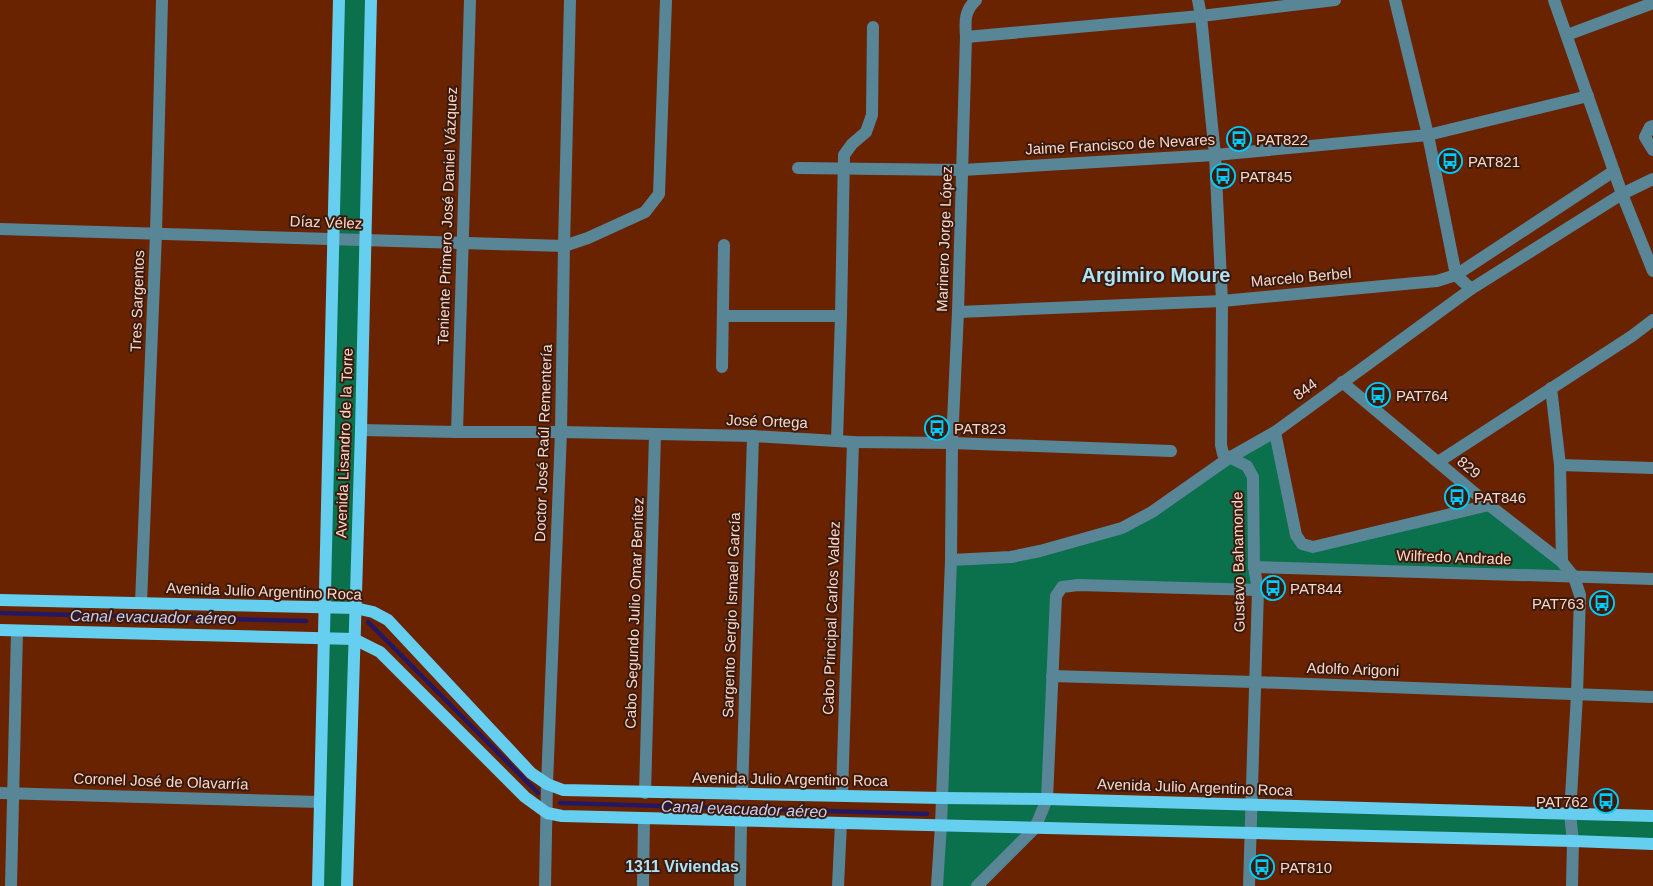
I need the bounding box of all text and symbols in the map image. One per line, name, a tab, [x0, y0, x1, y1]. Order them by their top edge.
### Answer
street label: Teniente Primero José Daniel Vázquez	[434, 87, 460, 345]
bus stop icon: PAT822	[1226, 126, 1252, 152]
street label: Jaime Francisco de Nevares	[1025, 131, 1215, 157]
place label: PAT822	[1256, 131, 1308, 148]
bus stop icon: PAT821	[1437, 148, 1463, 174]
place label: PAT821	[1468, 153, 1520, 170]
bus stop icon: PAT845	[1210, 163, 1236, 189]
street label: Marinero Jorge López	[933, 166, 955, 312]
place label: PAT845	[1240, 168, 1292, 185]
street label: Díaz Vélez	[289, 212, 363, 232]
street label: Tres Sargentos	[127, 250, 147, 352]
district label: Argimiro Moure	[1082, 264, 1230, 286]
street label: Marcelo Berbel	[1250, 264, 1352, 290]
street label: Doctor José Raúl Rementería	[531, 343, 555, 542]
street label: Avenida Lisandro de la Torre	[332, 348, 356, 538]
street label: 844	[1290, 375, 1320, 403]
bus stop icon: PAT764	[1365, 382, 1391, 408]
place label: PAT764	[1396, 387, 1448, 404]
street label: José Ortega	[726, 411, 809, 431]
bus stop icon: PAT823	[924, 415, 950, 441]
place label: PAT823	[954, 420, 1006, 437]
street label: 829	[1454, 452, 1484, 482]
bus stop icon: PAT846	[1444, 484, 1470, 510]
place label: PAT846	[1474, 489, 1526, 506]
street label: Gustavo Bahamonde	[1228, 491, 1248, 633]
street label: Cabo Segundo Julio Omar Benítez	[621, 497, 647, 729]
street label: Sargento Sergio Ismael García	[719, 511, 743, 718]
street label: Cabo Principal Carlos Valdez	[819, 521, 843, 715]
street label: Wilfredo Andrade	[1396, 546, 1512, 568]
bus stop icon: PAT844	[1260, 575, 1286, 601]
street label: Avenida Julio Argentino Roca	[166, 579, 363, 603]
place label: PAT844	[1290, 580, 1342, 597]
bus stop icon: PAT763	[1589, 590, 1615, 616]
place label: PAT763	[1532, 595, 1584, 612]
water label: Canal evacuador aéreo	[70, 607, 236, 627]
street label: Adolfo Arigoni	[1306, 659, 1400, 679]
street label: Coronel José de Olavarría	[73, 769, 249, 793]
street label: Avenida Julio Argentino Roca	[692, 769, 889, 789]
street label: Avenida Julio Argentino Roca	[1097, 775, 1294, 799]
bus stop icon: PAT762	[1593, 788, 1619, 814]
place label: PAT762	[1536, 793, 1588, 810]
water label: Canal evacuador aéreo	[661, 798, 828, 820]
bus stop icon: PAT810	[1249, 854, 1275, 880]
district label: 1311 Viviendas	[625, 858, 739, 875]
place label: PAT810	[1280, 859, 1332, 876]

